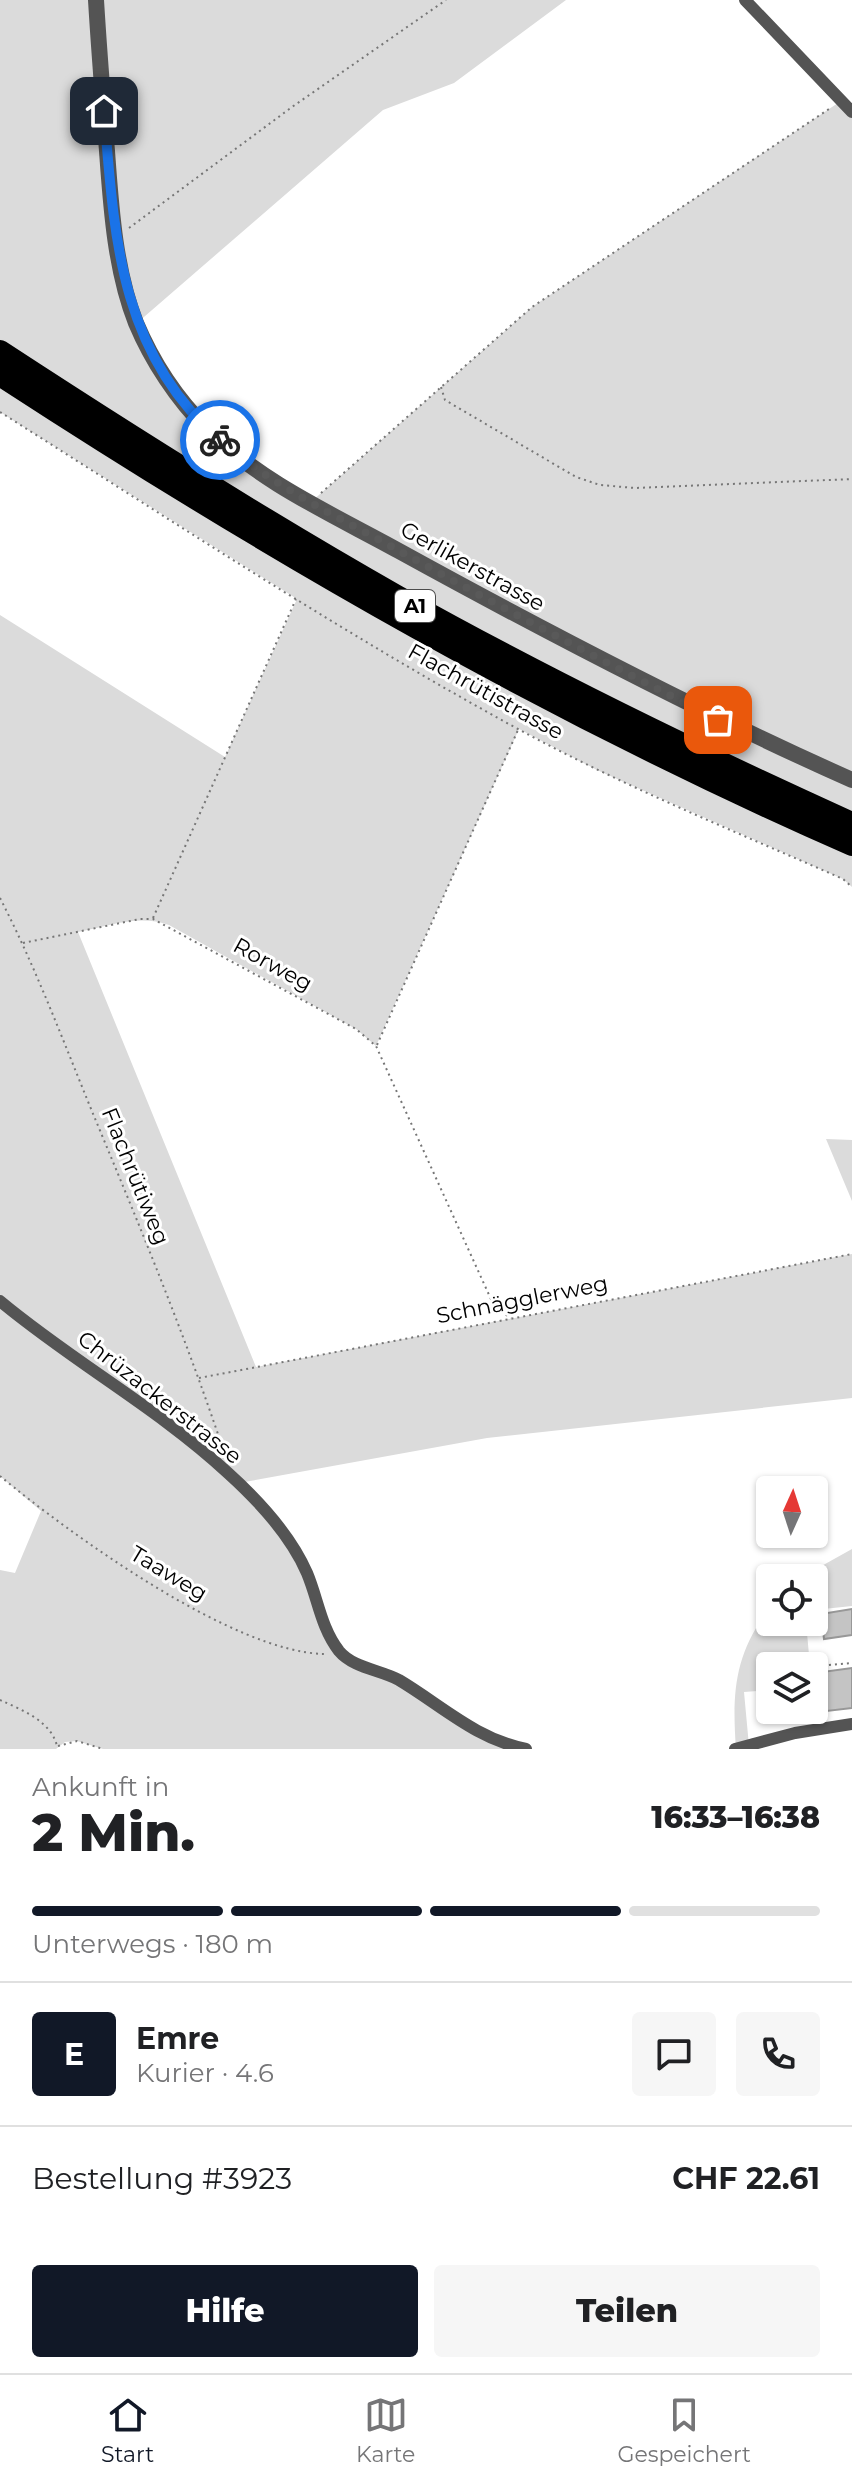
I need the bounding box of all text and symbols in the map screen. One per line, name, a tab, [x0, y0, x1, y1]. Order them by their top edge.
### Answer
pin	[70, 77, 138, 145]
icon: home	[82, 89, 126, 133]
courier	[180, 400, 260, 480]
icon: bike	[198, 418, 242, 462]
street label: Gerlikerstrasse	[396, 516, 550, 617]
road number: A1	[395, 590, 435, 622]
street label: Flachrütistrasse	[403, 638, 568, 745]
pin	[684, 686, 752, 754]
icon: bag	[696, 698, 740, 742]
street label: Rorweg	[229, 932, 317, 997]
street label: Flachrütiweg	[96, 1104, 175, 1249]
street label: Schnägglerweg	[434, 1270, 610, 1329]
street label: Chrüzackerstrasse	[72, 1325, 247, 1470]
north arrow	[756, 1476, 828, 1548]
map controls	[756, 1476, 828, 1724]
street label: Taaweg	[125, 1540, 212, 1607]
button: locate	[756, 1564, 828, 1636]
button: layers	[756, 1652, 828, 1724]
text: Ankunft in	[32, 1771, 169, 1803]
text: 16:33–16:38	[651, 1799, 820, 1836]
text: 2 Min.	[32, 1801, 195, 1864]
text: Unterwegs · 180 m	[32, 1928, 273, 1960]
button: chat	[632, 2012, 716, 2096]
button: phone	[736, 2012, 820, 2096]
text: Emre	[136, 2020, 219, 2057]
text: E	[64, 2036, 84, 2073]
text: Kurier · 4.6	[136, 2057, 274, 2089]
text: Bestellung #3923	[32, 2160, 292, 2197]
text: CHF 22.61	[672, 2160, 820, 2197]
button: Hilfe	[32, 2265, 418, 2357]
button: Teilen	[434, 2265, 820, 2357]
tab: Start	[101, 2393, 154, 2468]
tab: Karte	[356, 2393, 415, 2468]
tab: Gespeichert	[617, 2393, 751, 2468]

